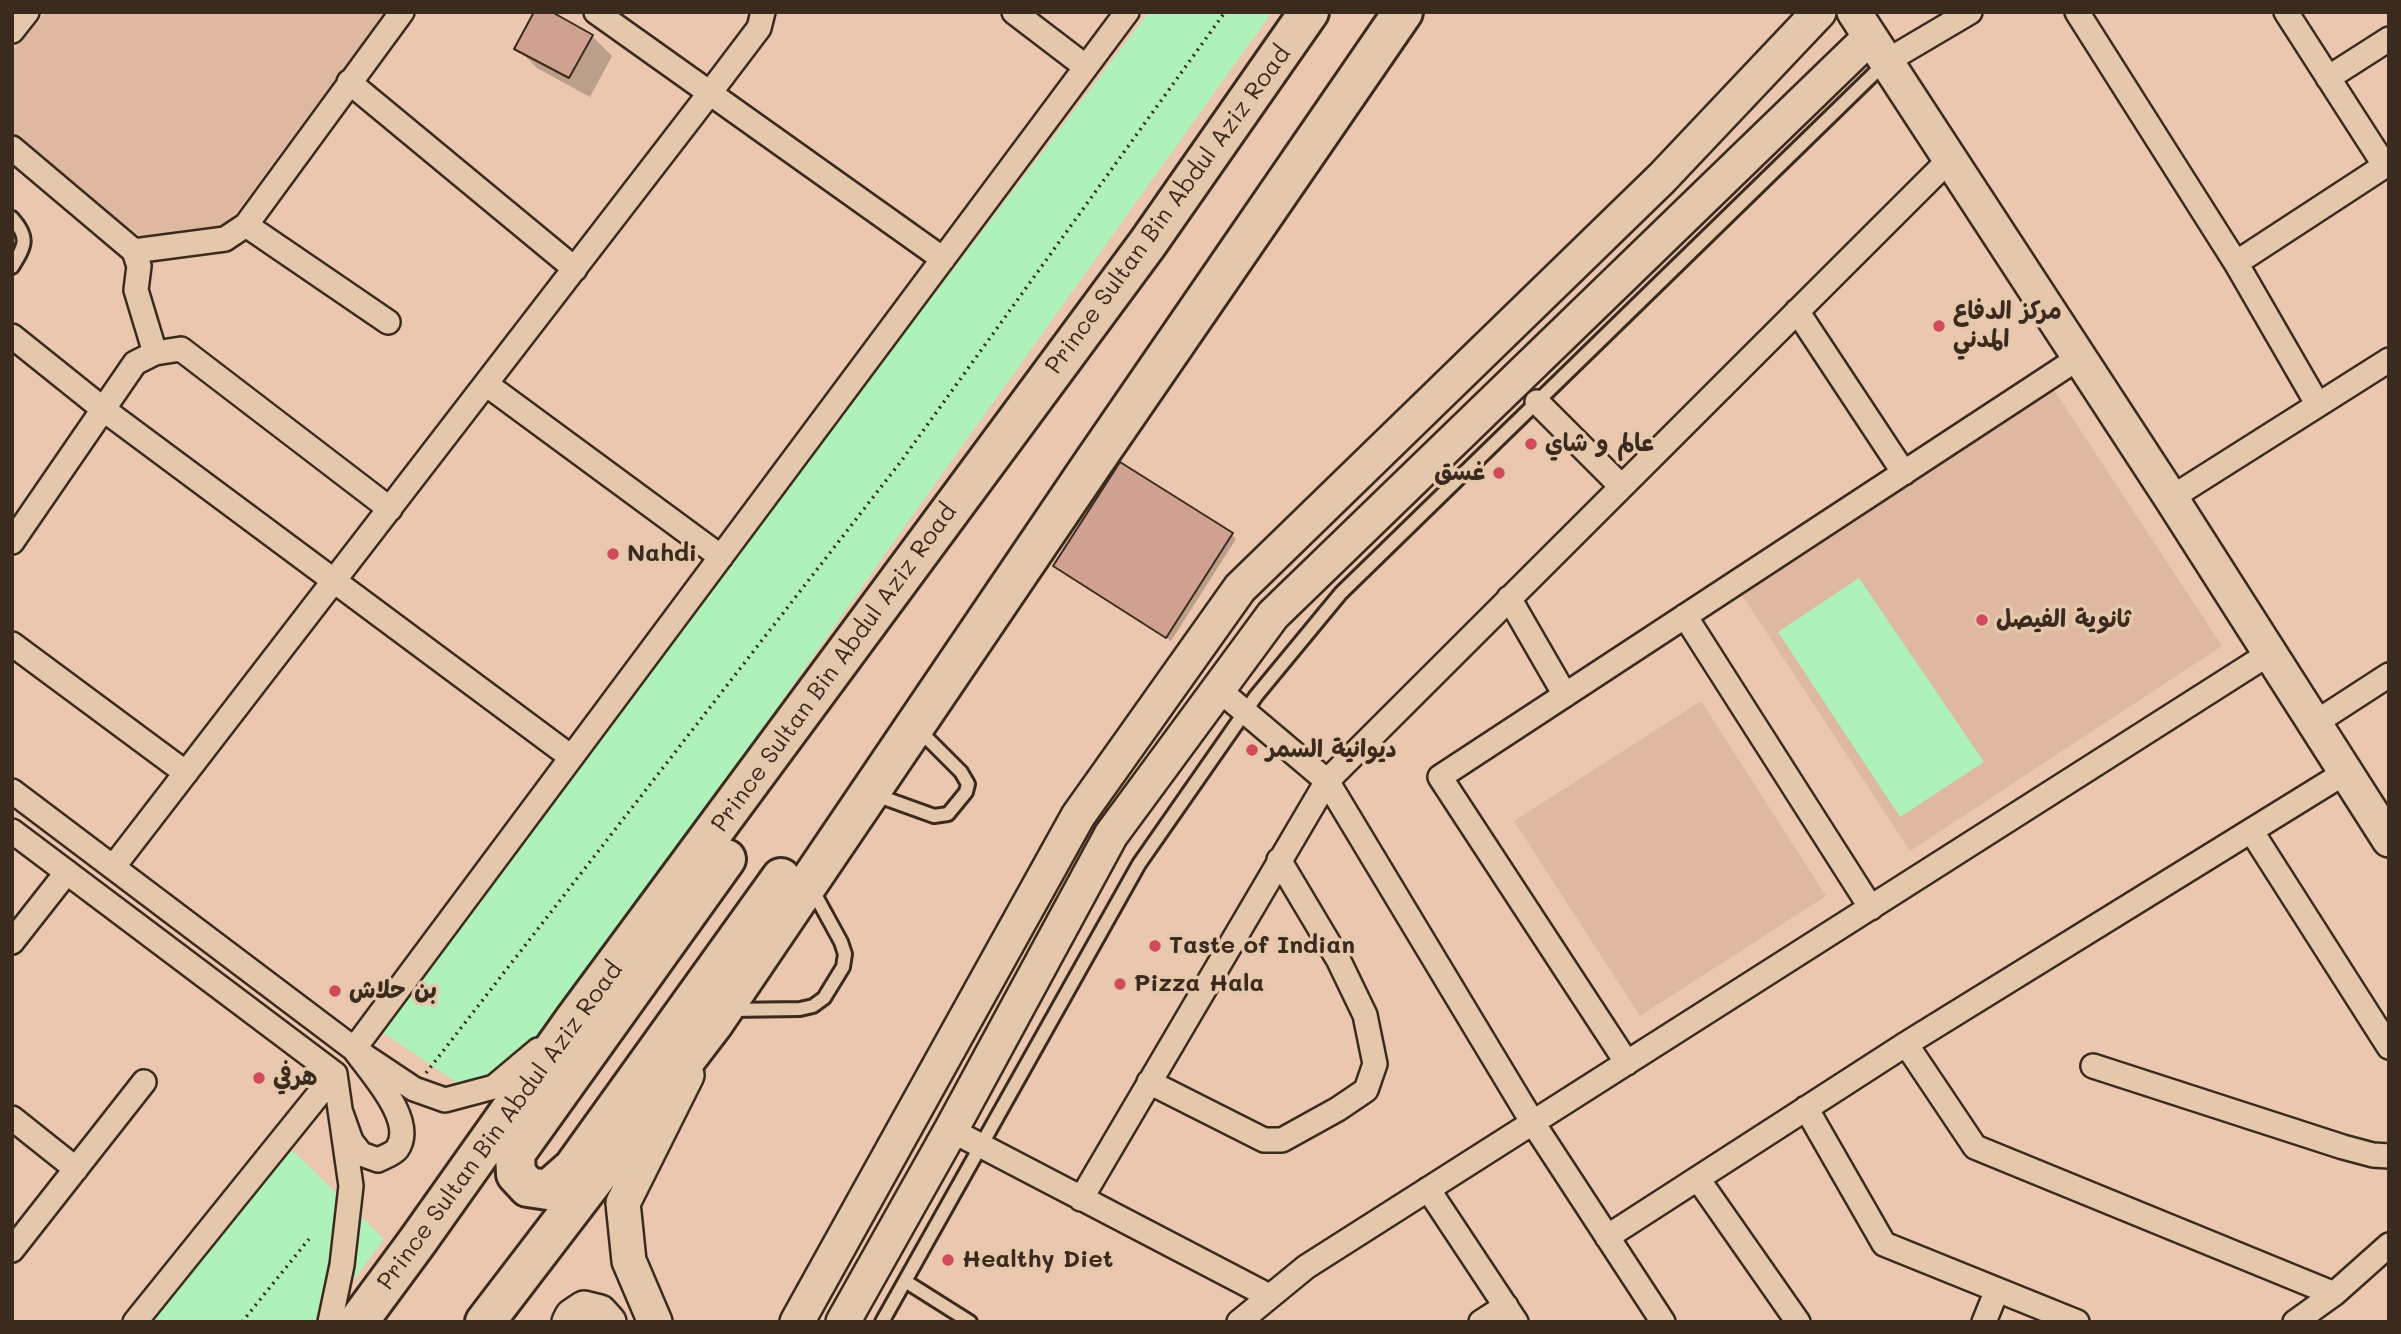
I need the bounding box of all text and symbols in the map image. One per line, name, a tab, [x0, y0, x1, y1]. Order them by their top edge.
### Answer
street label: Prince Sultan Bin Abdul Aziz Road	[1039, 40, 1297, 380]
place label: مركز الدفاع المدني	[1953, 298, 2062, 354]
marker: مركز الدفاع المدني	[1931, 318, 1947, 334]
place label: عالم و شاي	[1545, 430, 1654, 458]
marker: عالم و شاي	[1523, 436, 1539, 452]
place label: غسق	[1434, 459, 1485, 487]
marker: غسق	[1491, 465, 1507, 481]
street label: Prince Sultan Bin Abdul Aziz Road	[705, 498, 963, 838]
place label: Nahdi	[627, 540, 697, 568]
marker: Nahdi	[605, 546, 621, 562]
place label: ثانوية الفيصل	[1996, 606, 2130, 634]
marker: ثانوية الفيصل	[1974, 612, 1990, 628]
place label: ديوانية السمر	[1266, 736, 1397, 764]
marker: ديوانية السمر	[1244, 742, 1260, 758]
place label: Taste of Indian	[1169, 932, 1355, 960]
marker: Taste of Indian	[1147, 938, 1163, 954]
street label: Prince Sultan Bin Abdul Aziz Road	[371, 956, 629, 1296]
place label: Pizza Hala	[1134, 970, 1264, 998]
marker: Pizza Hala	[1112, 976, 1128, 992]
place label: بن حلاش	[349, 977, 437, 1005]
marker: بن حلاش	[327, 983, 343, 999]
place label: هرفي	[273, 1064, 318, 1092]
marker: هرفي	[251, 1070, 267, 1086]
place label: Healthy Diet	[962, 1246, 1113, 1274]
marker: Healthy Diet	[940, 1252, 956, 1268]

